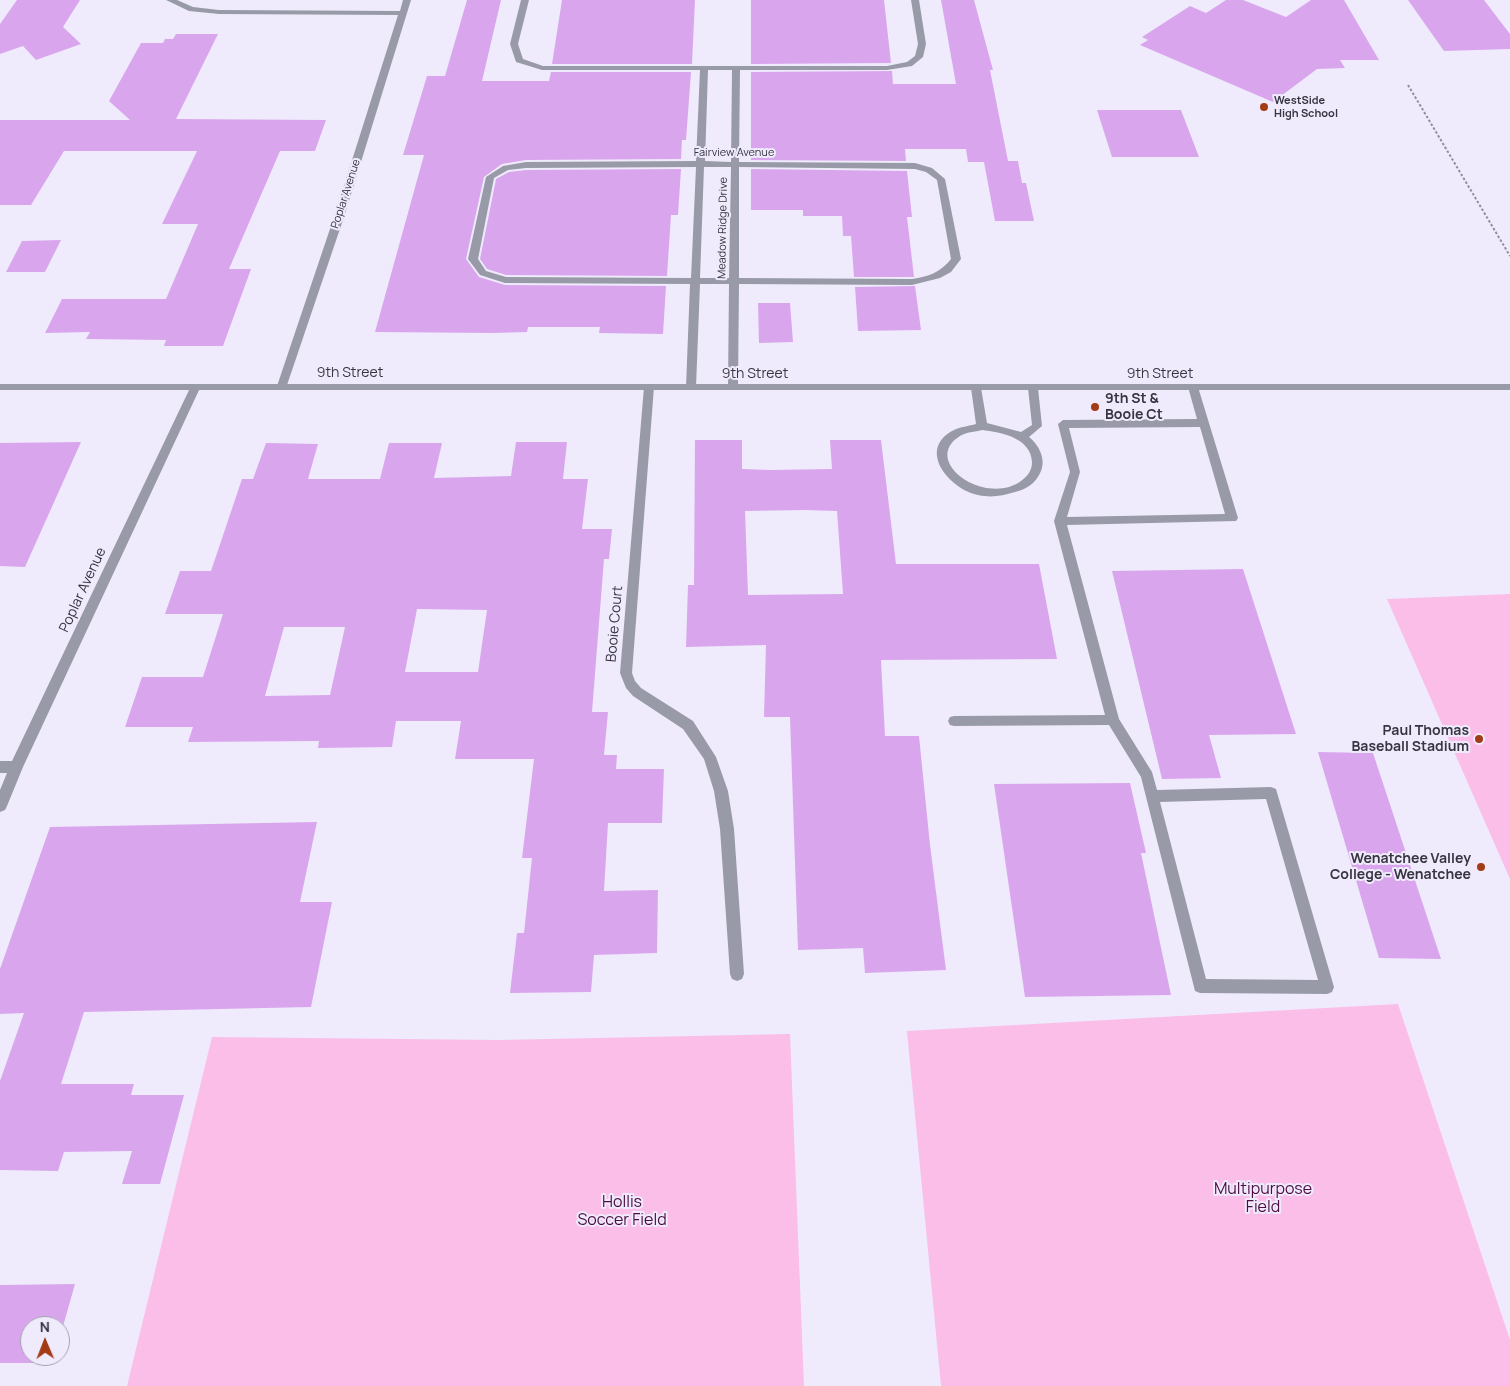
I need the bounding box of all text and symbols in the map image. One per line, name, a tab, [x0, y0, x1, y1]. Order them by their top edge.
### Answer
place label: WestSide High School	[1274, 94, 1338, 120]
marker: WestSide High School	[1258, 101, 1270, 113]
street label: Fairview Avenue	[694, 146, 774, 160]
street label: Poplar Avenue	[329, 158, 363, 230]
street label: Meadow Ridge Drive	[716, 177, 730, 279]
street label: 9th Street	[317, 365, 383, 381]
street label: 9th Street	[722, 366, 788, 382]
street label: 9th Street	[1127, 366, 1193, 382]
place label: 9th St & Booie Ct	[1105, 391, 1163, 424]
marker: 9th St & Booie Ct	[1089, 401, 1101, 413]
street label: Poplar Avenue	[56, 545, 110, 635]
street label: Booie Court	[603, 585, 627, 663]
place label: Paul Thomas Baseball Stadium	[1352, 723, 1469, 756]
marker: Paul Thomas Baseball Stadium	[1473, 733, 1485, 745]
place label: Wenatchee Valley College - Wenatchee	[1330, 851, 1471, 884]
marker: Wenatchee Valley College - Wenatchee	[1475, 861, 1487, 873]
park label: Multipurpose Field	[1214, 1180, 1312, 1218]
park label: Hollis Soccer Field	[577, 1193, 667, 1231]
north arrow	[20, 1316, 70, 1366]
text: N	[40, 1317, 50, 1336]

